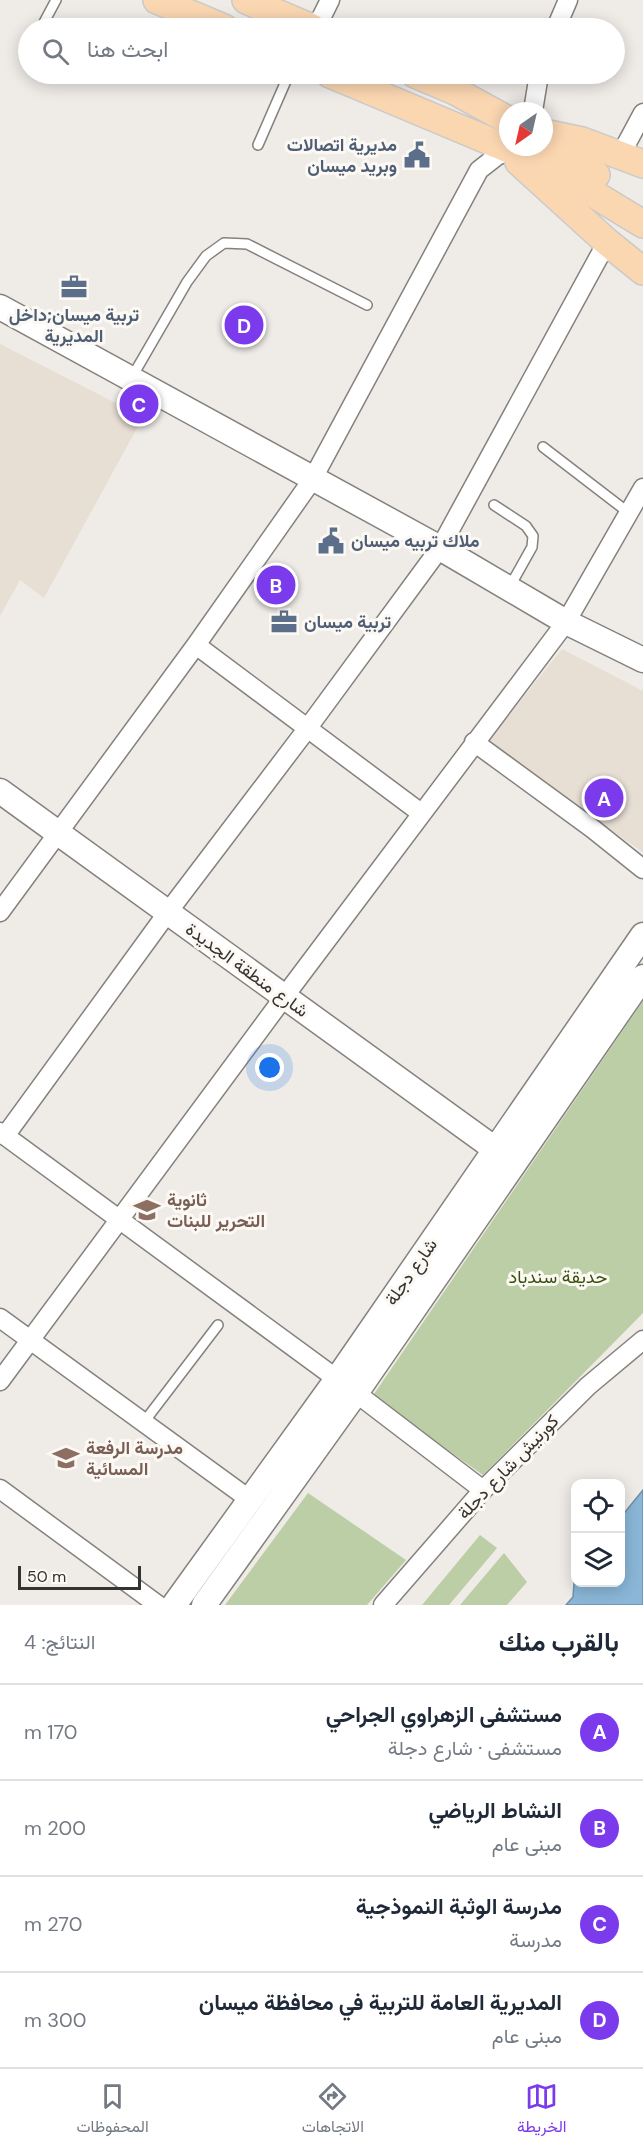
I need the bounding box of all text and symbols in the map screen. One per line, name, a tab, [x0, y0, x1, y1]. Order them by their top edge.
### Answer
search box	[18, 18, 625, 84]
icon: search	[39, 35, 72, 68]
text: ابحث هنا	[87, 35, 168, 64]
north arrow	[499, 102, 553, 156]
place label: مديرية اتصالات وبريد ميسان	[287, 133, 397, 178]
public building icon: مديرية اتصالات وبريد ميسان	[402, 140, 432, 170]
office icon: تربية ميسان;داخل المديرية	[59, 272, 89, 302]
pin: D	[224, 302, 264, 348]
place label: تربية ميسان;داخل المديرية	[9, 303, 139, 348]
pin: C	[120, 382, 158, 426]
public building icon: ملاك تربيه ميسان	[316, 526, 346, 556]
place label: ملاك تربيه ميسان	[351, 529, 480, 553]
pin: B	[256, 562, 296, 608]
office icon: تربية ميسان	[269, 607, 299, 637]
place label: تربية ميسان	[304, 610, 391, 634]
pin: A	[584, 776, 624, 820]
street label: شارع منطقة الجديدة	[181, 917, 313, 1023]
your location	[255, 1053, 284, 1082]
place label: ثانوية التحرير للبنات	[167, 1188, 265, 1233]
school or university icon: ثانوية التحرير للبنات	[132, 1195, 162, 1225]
street label: شارع دجلة	[379, 1234, 443, 1310]
park label: حديقة سندباد	[509, 1265, 607, 1289]
street label: كورنيش شارع دجلة	[452, 1410, 564, 1524]
place label: مدرسة الرفعة المسائية	[86, 1436, 183, 1481]
school or university icon: مدرسة الرفعة المسائية	[51, 1443, 81, 1473]
map controls	[571, 1479, 625, 1587]
button: locate	[571, 1479, 625, 1533]
button: layers	[571, 1533, 625, 1587]
scale bar	[18, 1563, 141, 1590]
text: 50 m	[27, 1566, 66, 1587]
text: بالقرب منك	[499, 1625, 619, 1659]
text: النتائج: 4	[24, 1629, 95, 1655]
text: مستشفى الزهراوي الجراحي	[326, 1700, 562, 1729]
text: 170 m	[24, 1719, 77, 1745]
text: A	[592, 1719, 607, 1745]
text: مستشفى · شارع دجلة	[388, 1735, 562, 1761]
text: النشاط الرياضي	[428, 1796, 562, 1825]
text: 200 m	[24, 1815, 86, 1841]
text: B	[593, 1815, 606, 1841]
text: مبنى عام	[492, 1831, 562, 1857]
text: مدرسة الوثبة النموذجية	[356, 1892, 562, 1921]
text: 270 m	[24, 1911, 82, 1937]
text: C	[592, 1911, 607, 1937]
text: مدرسة	[509, 1927, 562, 1953]
text: المديرية العامة للتربية في محافظة ميسان	[199, 1988, 562, 2017]
text: 300 m	[24, 2007, 86, 2033]
text: D	[592, 2007, 607, 2033]
text: مبنى عام	[492, 2023, 562, 2049]
tab: المحفوظات	[77, 2080, 149, 2141]
tab: الاتجاهات	[302, 2080, 364, 2141]
tab: الخريطة	[517, 2080, 566, 2141]

